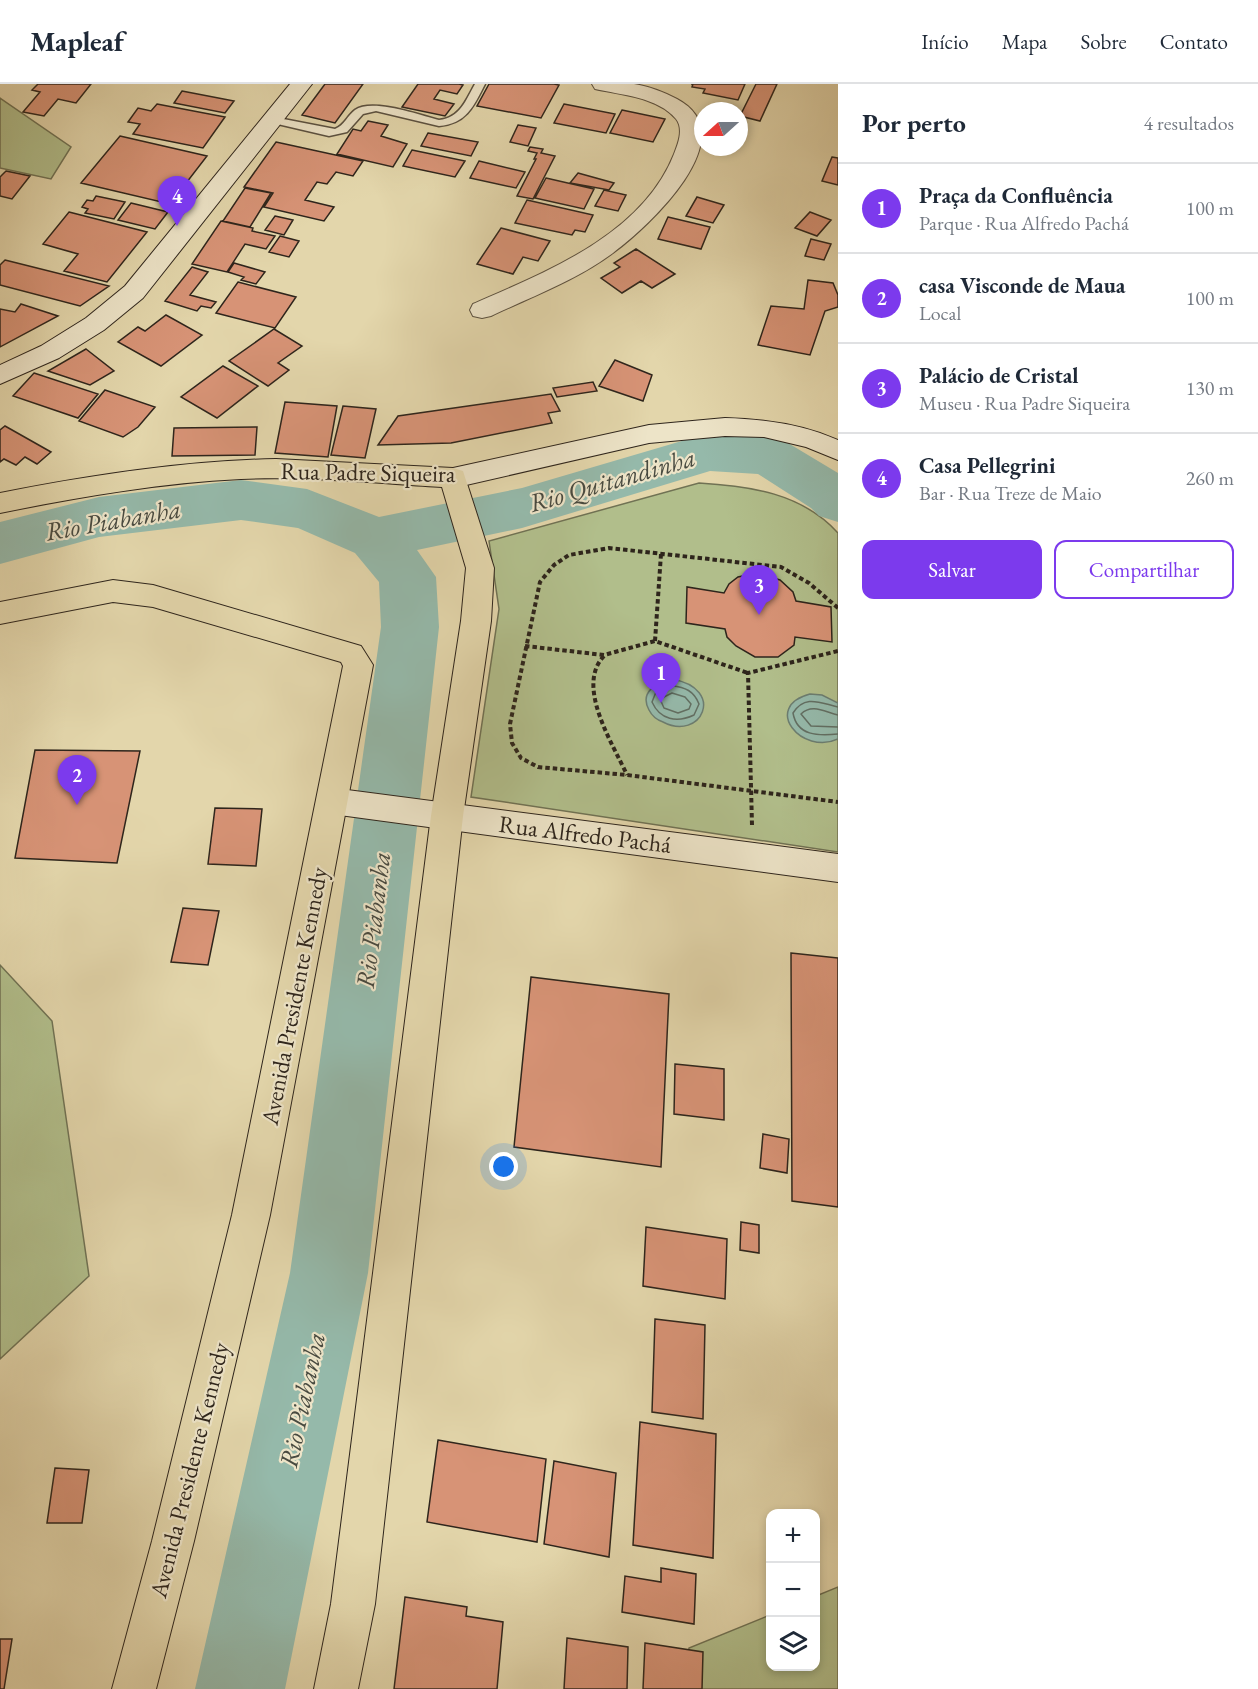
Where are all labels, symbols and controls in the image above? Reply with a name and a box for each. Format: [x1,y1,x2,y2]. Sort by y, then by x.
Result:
text: Mapleaf [30,23,124,59]
text: Início [921,28,969,55]
text: Mapa [1002,28,1047,55]
text: Sobre [1080,28,1127,55]
text: Contato [1160,28,1228,55]
north arrow [694,102,748,156]
text: Por perto [862,106,966,140]
text: 4 resultados [1143,110,1234,136]
pin: 4 [158,176,196,226]
text: Praça da Confluência [919,181,1113,210]
text: 1 [876,195,887,221]
text: 100 m [1186,195,1234,221]
text: Parque · Rua Alfredo Pachá [919,210,1129,236]
text: casa Visconde de Maua [919,271,1125,300]
text: 2 [876,285,887,311]
text: 100 m [1186,285,1234,311]
text: Local [919,300,961,326]
text: Palácio de Cristal [919,361,1079,390]
text: 3 [876,375,887,401]
text: 130 m [1186,375,1234,401]
text: Museu · Rua Padre Siqueira [919,390,1130,416]
water label: Rio Quitandinha [525,440,699,520]
text: Casa Pellegrini [919,451,1056,480]
street label: Rua Padre Siqueira [280,455,456,489]
text: 4 [876,465,887,491]
text: 260 m [1186,465,1234,491]
text: Bar · Rua Treze de Maio [919,480,1102,506]
water label: Rio Piabanha [42,491,184,549]
button: Salvar [862,540,1042,599]
button: Compartilhar [1054,540,1234,599]
pin: 3 [740,566,778,615]
pin: 1 [642,654,680,703]
pin: 2 [58,756,97,805]
street label: Rua Alfredo Pachá [497,808,673,860]
water label: Rio Piabanha [348,850,398,990]
street label: Avenida Presidente Kennedy [254,864,334,1129]
your location [489,1152,518,1181]
water label: Rio Piabanha [271,1329,333,1471]
street label: Avenida Presidente Kennedy [142,1339,236,1602]
map controls [766,1509,820,1671]
button: + [766,1509,820,1563]
button: − [766,1563,820,1617]
button: layers [766,1617,820,1671]

